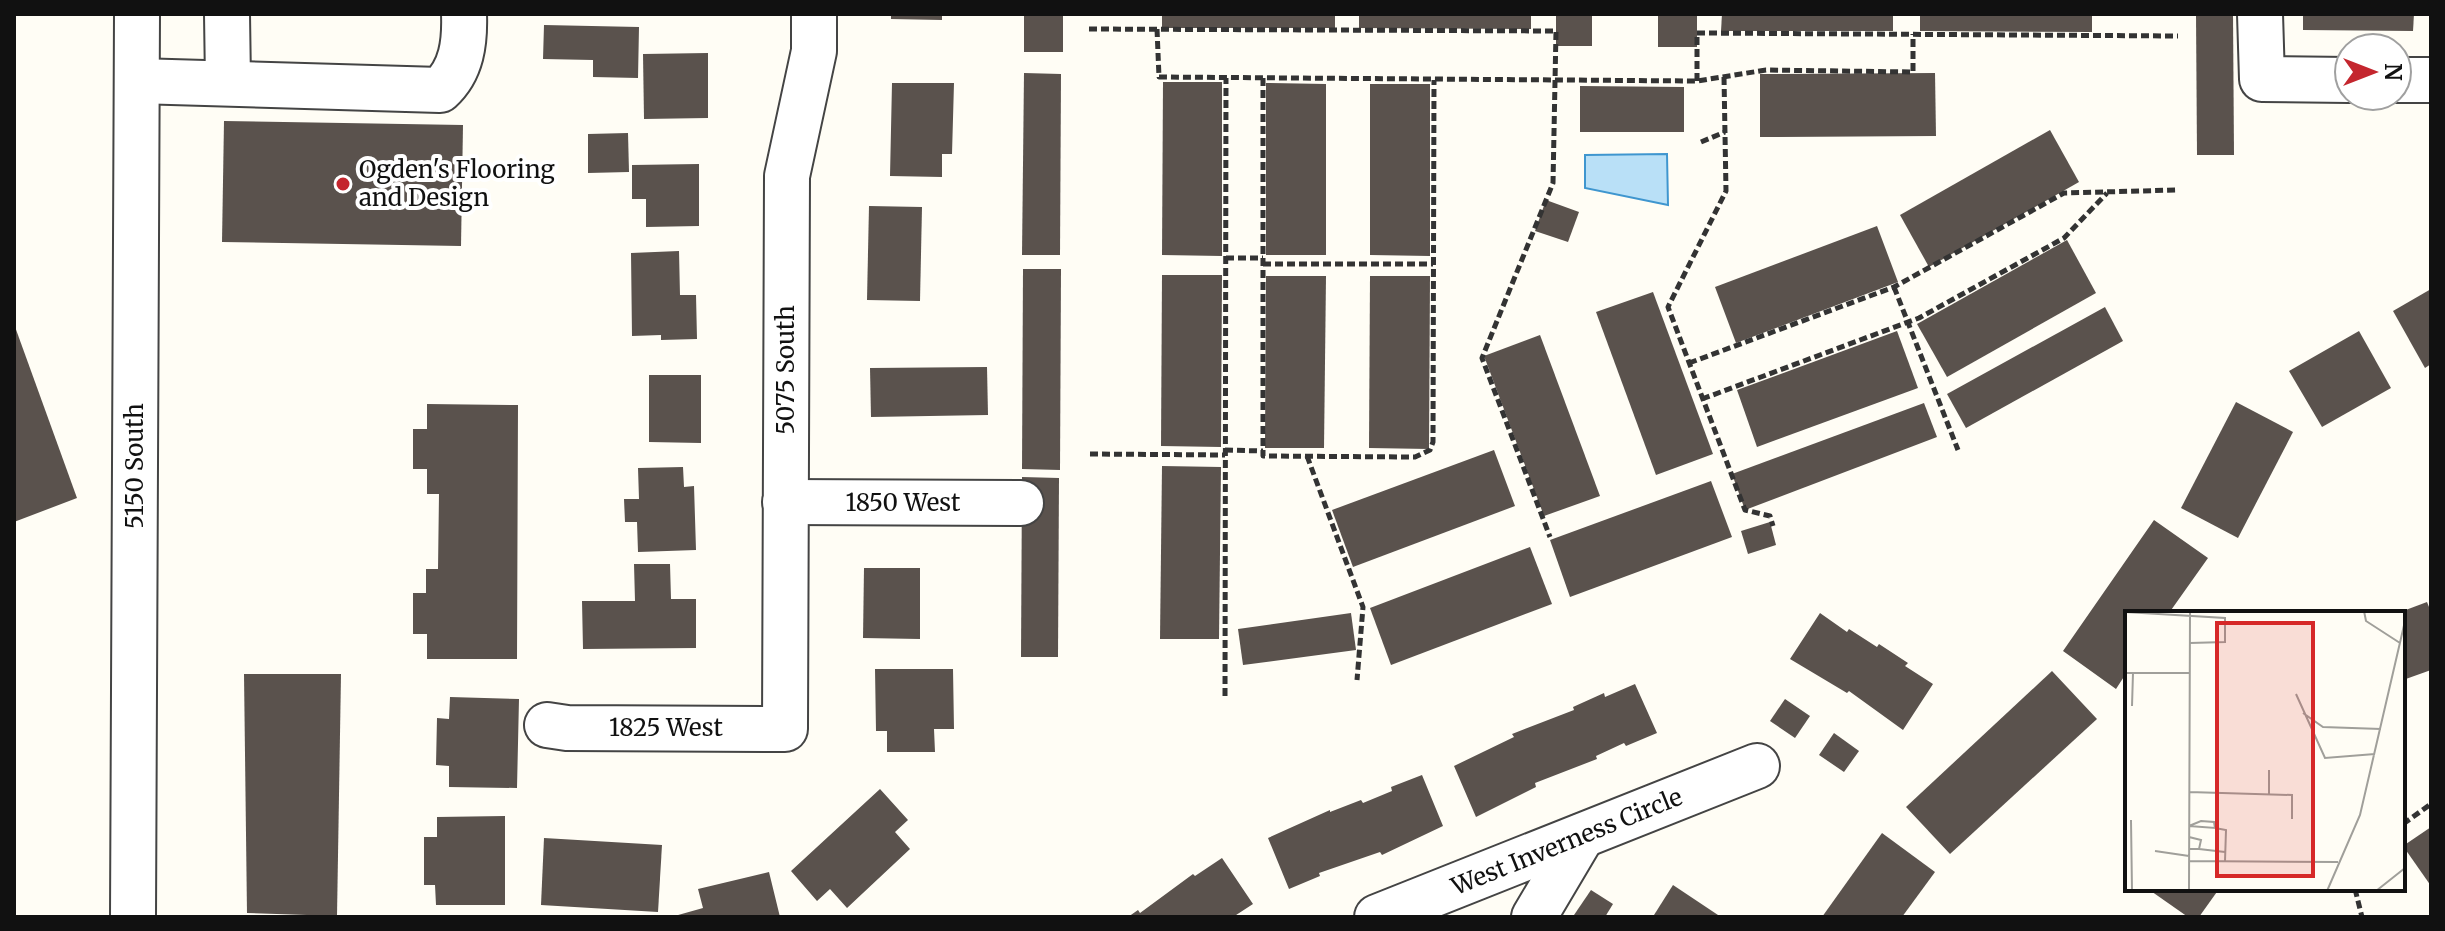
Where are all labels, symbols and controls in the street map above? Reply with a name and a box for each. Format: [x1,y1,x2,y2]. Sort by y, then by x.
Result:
north arrow [2333,32,2413,112]
text: N [2379,63,2407,81]
place label: Ogden's Flooring and Design [359,154,555,213]
marker: Ogden's Flooring and Design [334,175,352,193]
street label: 5075 South [770,305,801,435]
street label: 5150 South [119,403,150,529]
street label: 1850 West [846,487,961,518]
inset map [2125,611,2405,891]
street label: 1825 West [609,712,724,743]
street label: West Inverness Circle [1446,781,1687,902]

